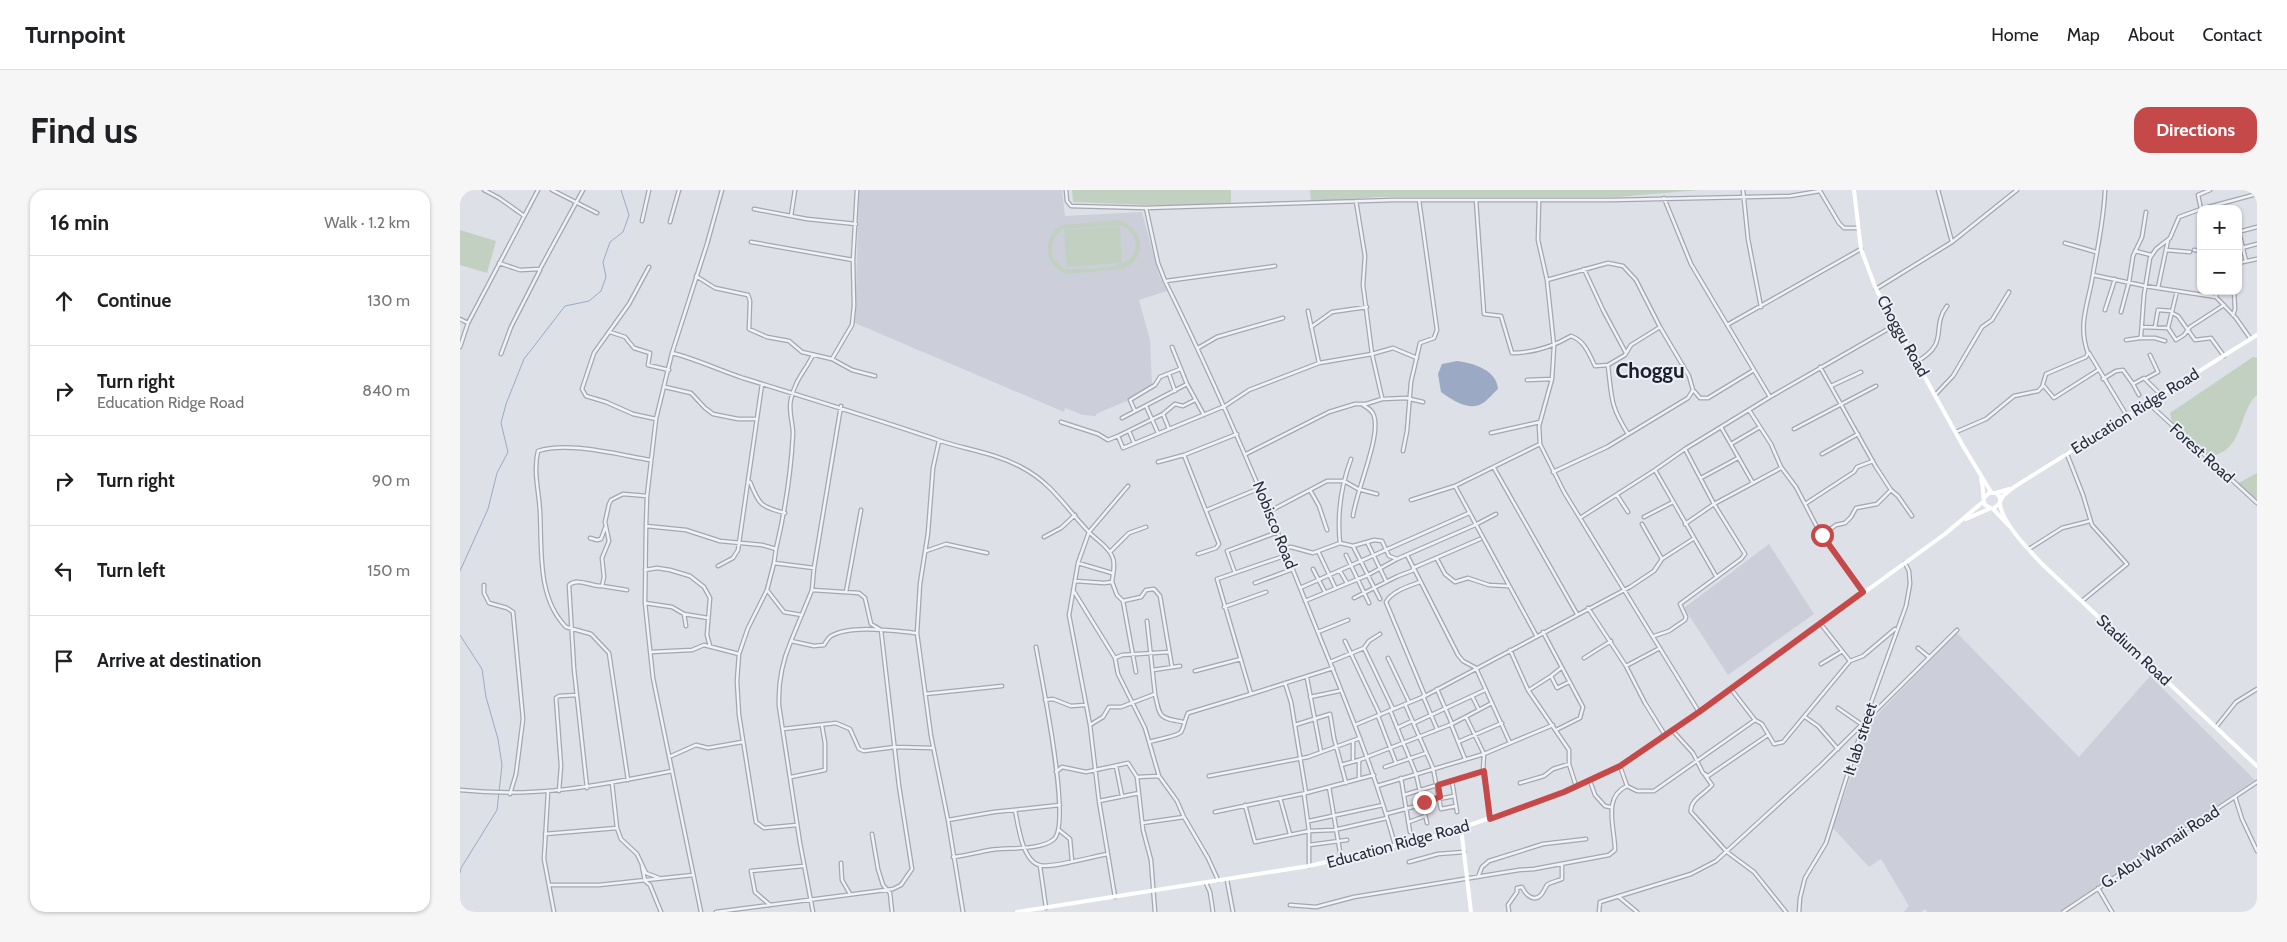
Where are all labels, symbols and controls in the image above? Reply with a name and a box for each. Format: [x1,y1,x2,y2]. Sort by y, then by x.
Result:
text: Turnpoint [25,20,125,49]
text: Home [1991,24,2039,46]
text: Map [2067,24,2100,46]
text: About [2128,24,2174,46]
text: Contact [2202,24,2262,46]
button: Directions [2134,107,2257,153]
text: Find us [30,109,138,152]
map controls [2197,205,2242,295]
button: + [2197,205,2242,250]
text: 16 min [50,210,109,235]
text: Walk · 1.2 km [324,213,410,232]
button: − [2197,250,2242,295]
icon: ahead [50,287,78,315]
text: Continue [97,289,171,312]
text: 130 m [367,291,410,310]
street label: Choggu Road [1873,292,1933,380]
district label: Choggu [1616,358,1684,383]
street label: Education Ridge Road [2068,364,2202,458]
text: Turn right [97,370,175,393]
icon: right [50,377,78,405]
text: 840 m [362,381,410,400]
text: Education Ridge Road [97,393,244,412]
street label: Forest Road [2166,419,2238,487]
icon: right [50,467,78,495]
text: Turn right [97,469,175,492]
text: 90 m [372,471,410,490]
street label: Nobisco Road [1249,478,1301,572]
route start [1811,524,1834,547]
icon: left [50,557,78,585]
text: Turn left [97,559,165,582]
text: 150 m [367,561,410,580]
street label: Stadium Road [2093,611,2175,689]
icon: arrive [50,647,78,675]
text: Arrive at destination [97,649,261,672]
street label: It lab street [1839,700,1881,778]
route end [1413,791,1436,814]
street label: G. Abu Wamaii Road [2097,802,2223,892]
street label: Education Ridge Road [1325,816,1471,872]

